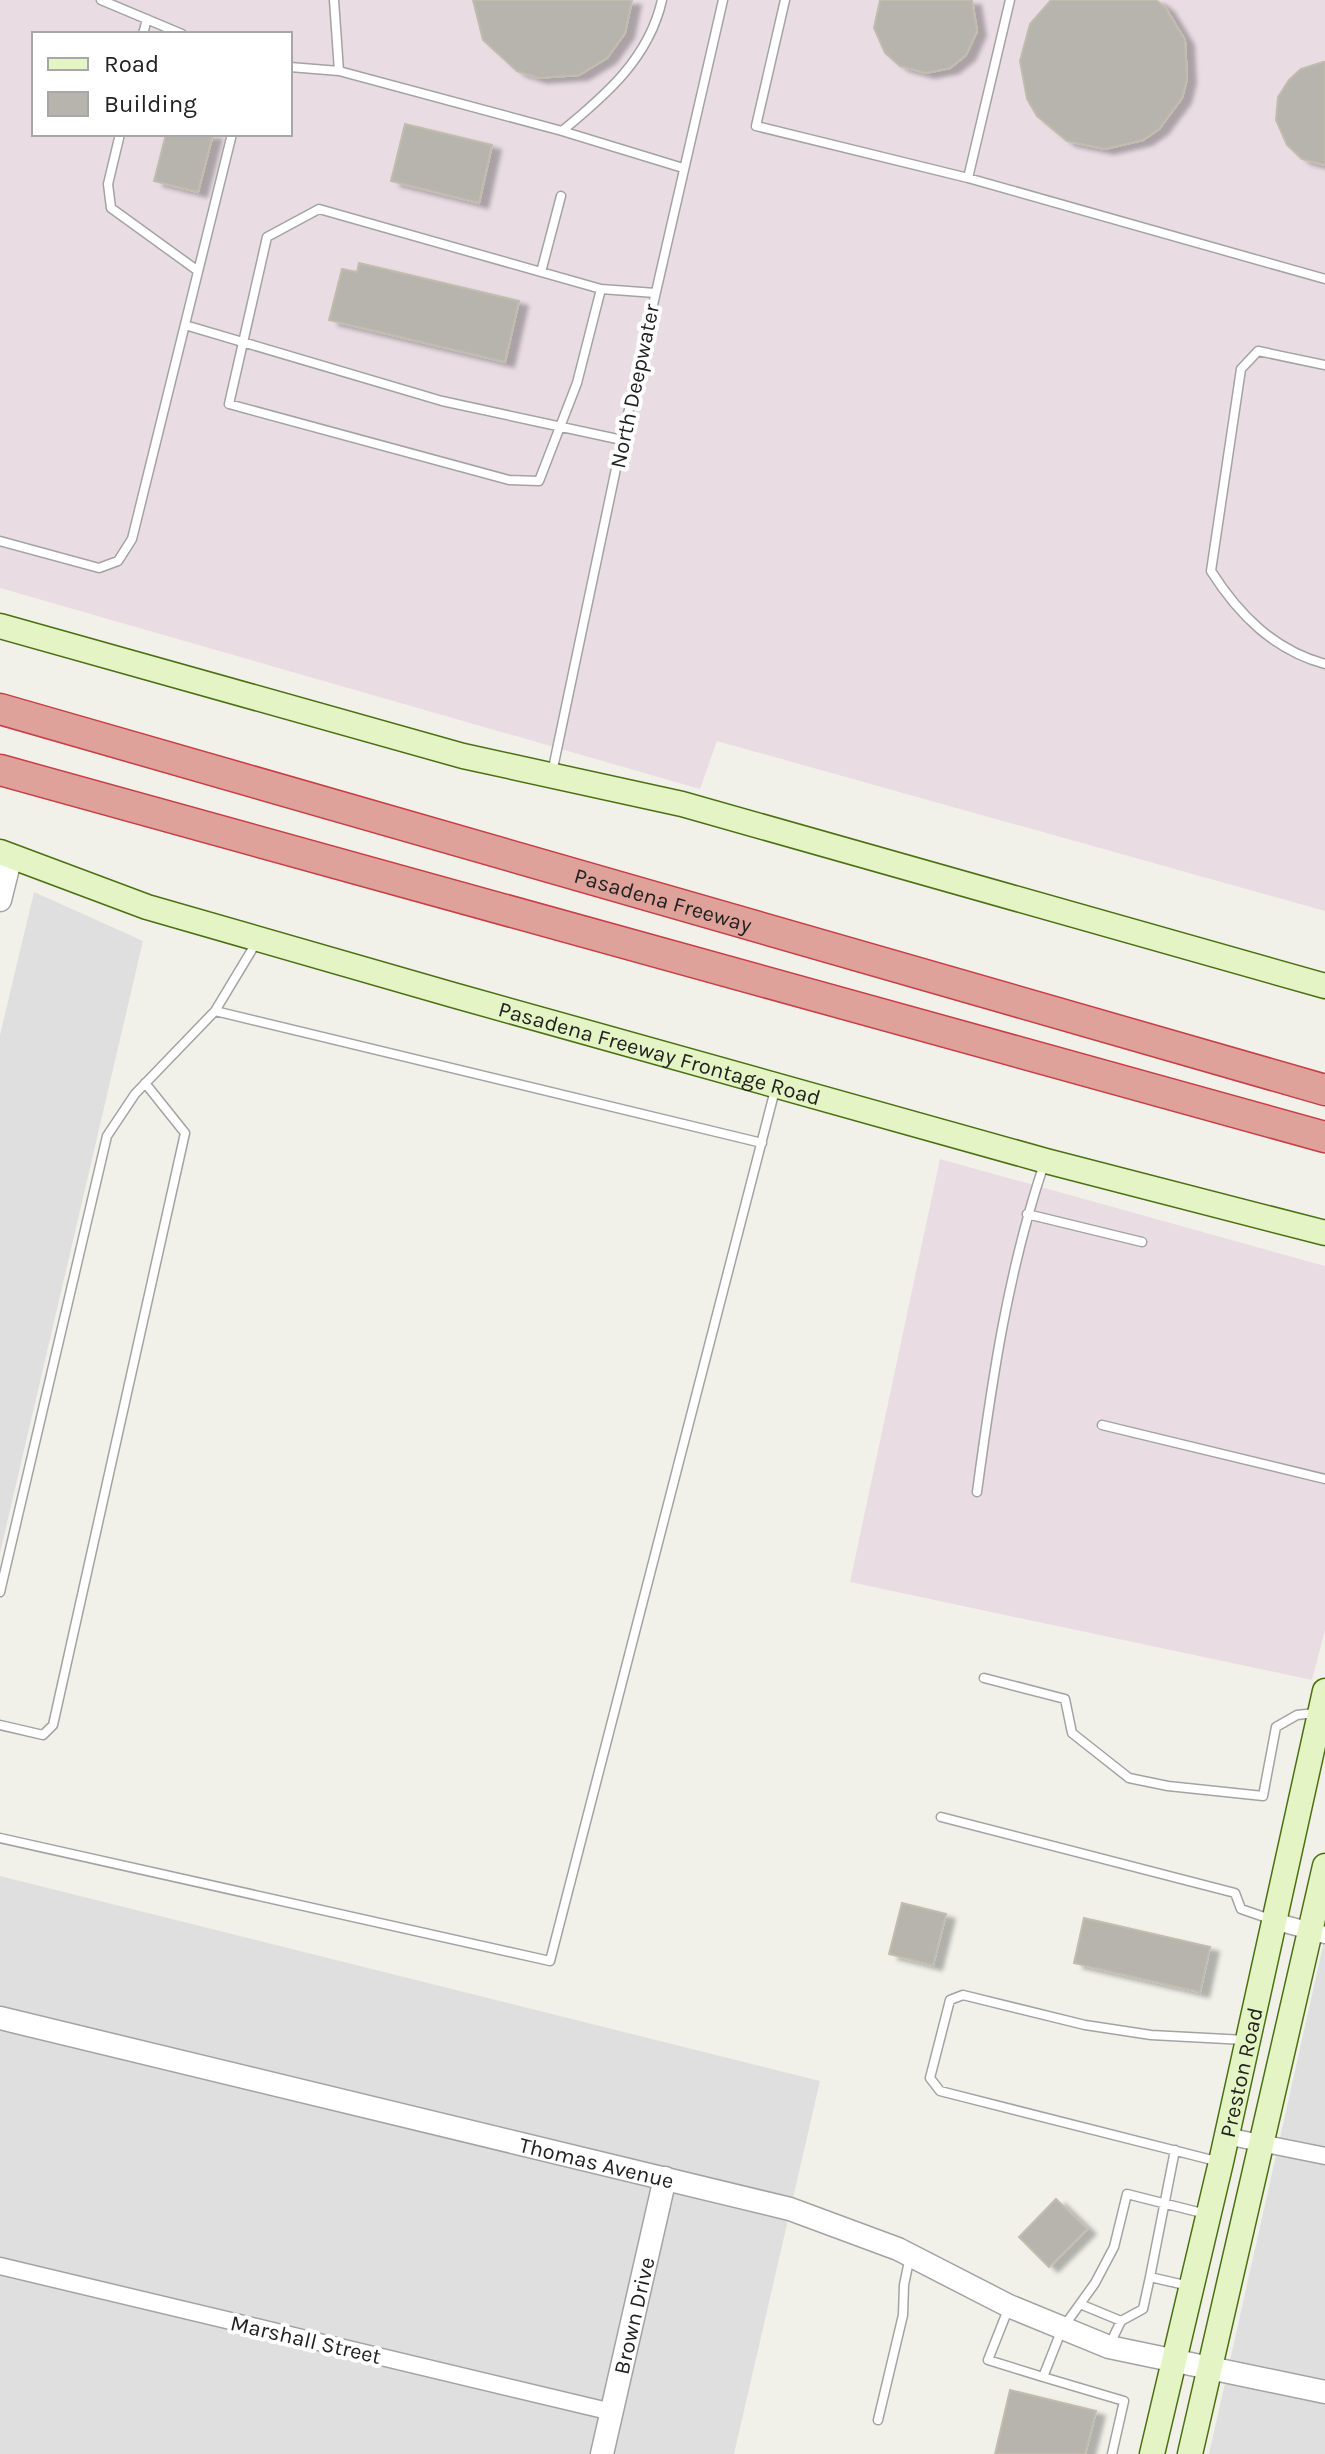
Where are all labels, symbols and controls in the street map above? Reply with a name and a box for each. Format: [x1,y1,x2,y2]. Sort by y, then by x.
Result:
legend [32,32,292,136]
text: Road [104,50,159,78]
text: Building [104,90,197,118]
street label: North Deepwater [605,302,665,471]
street label: Pasadena Freeway [571,863,755,938]
street label: Pasadena Freeway Frontage Road [495,996,824,1111]
street label: Preston Road [1215,2005,1269,2140]
street label: Thomas Avenue [517,2132,677,2194]
street label: Brown Drive [609,2255,661,2377]
street label: Marshall Street [228,2310,384,2370]

